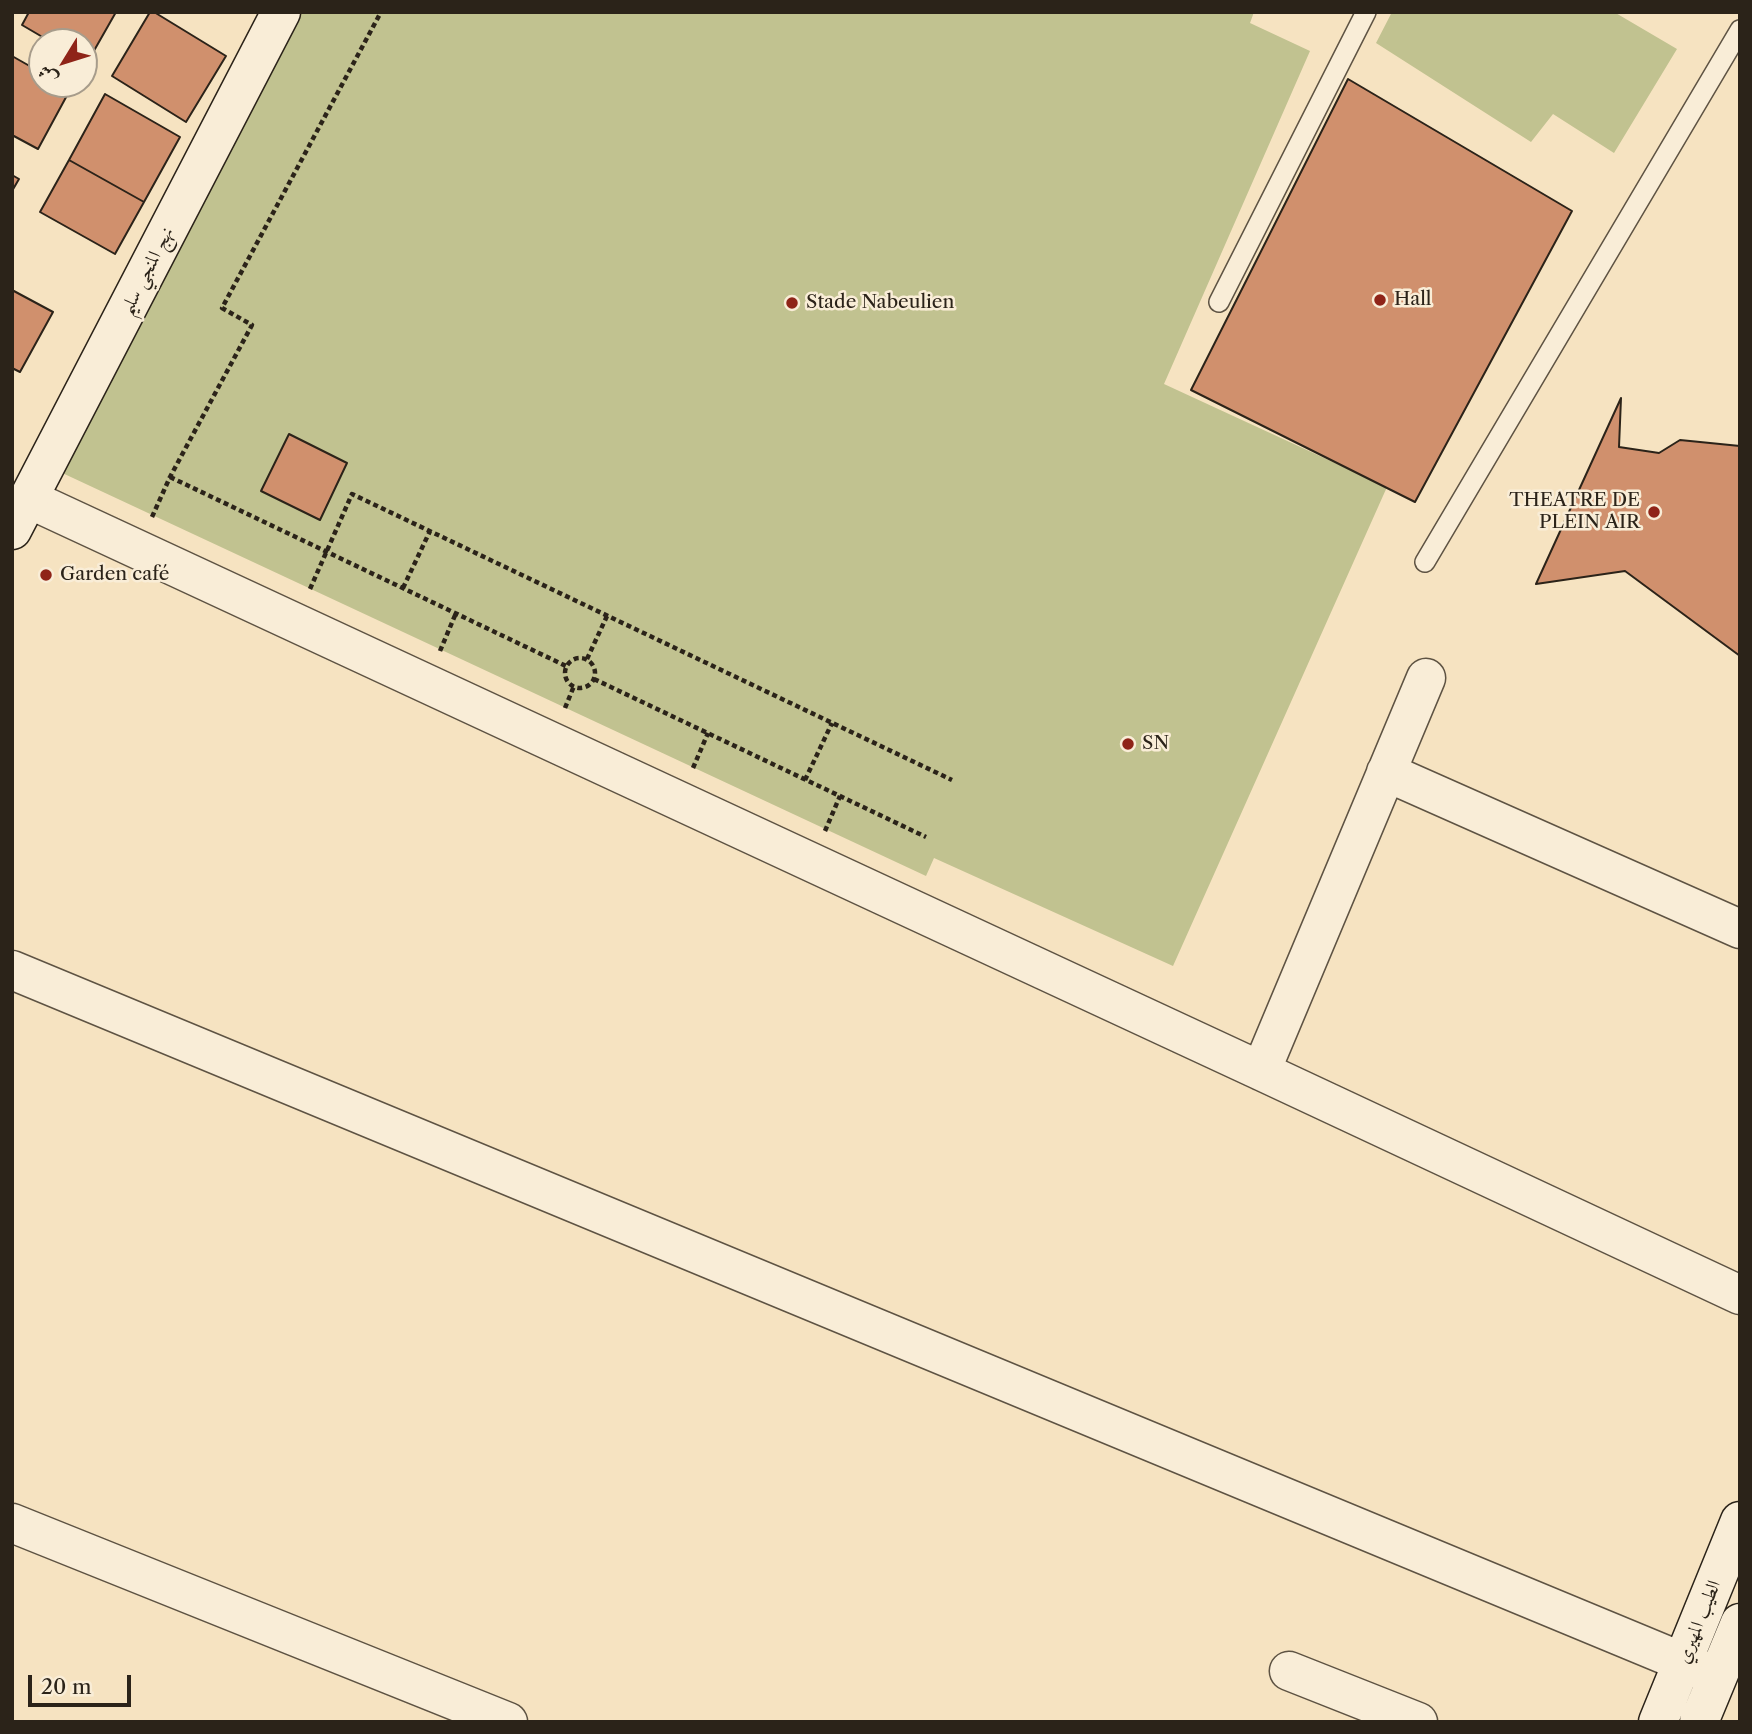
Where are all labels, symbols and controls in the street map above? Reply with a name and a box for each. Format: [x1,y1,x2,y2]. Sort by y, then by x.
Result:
north arrow [28,28,98,98]
text: ش [33,61,63,90]
street label: نهج المنجي سليم [115,223,179,319]
place label: Hall [1394,289,1431,311]
place label: Stade Nabeulien [806,292,954,314]
marker: Hall [1372,292,1388,308]
marker: Stade Nabeulien [784,295,800,311]
place label: THEATRE DE PLEIN AIR [1509,490,1640,534]
marker: THEATRE DE PLEIN AIR [1646,504,1662,520]
place label: Garden café [60,564,169,586]
marker: Garden café [38,567,54,583]
place label: SN [1142,733,1169,755]
marker: SN [1120,736,1136,752]
street label: الطيب المهيري [1672,1577,1726,1667]
scale bar [32,1660,135,1704]
text: 20 m [41,1674,92,1699]

